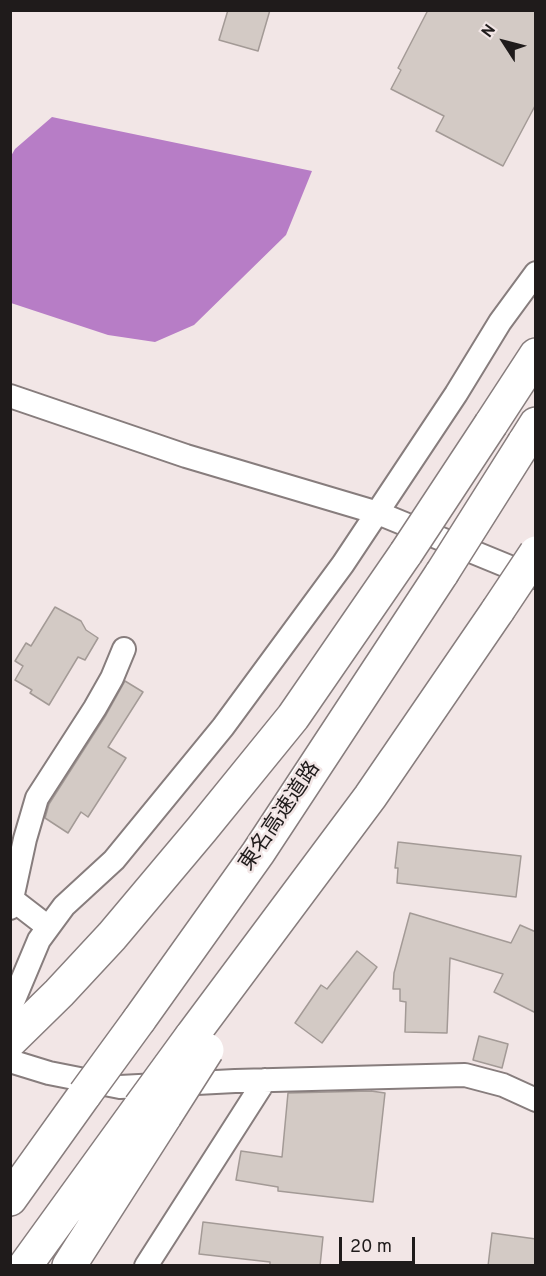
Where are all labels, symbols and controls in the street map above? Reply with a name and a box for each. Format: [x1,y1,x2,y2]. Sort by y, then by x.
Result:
north arrow [474,12,534,72]
text: N [478,21,501,42]
street label: 東名高速道路 [235,758,327,876]
scale bar [342,1225,418,1263]
text: 20 m [350,1236,392,1259]

